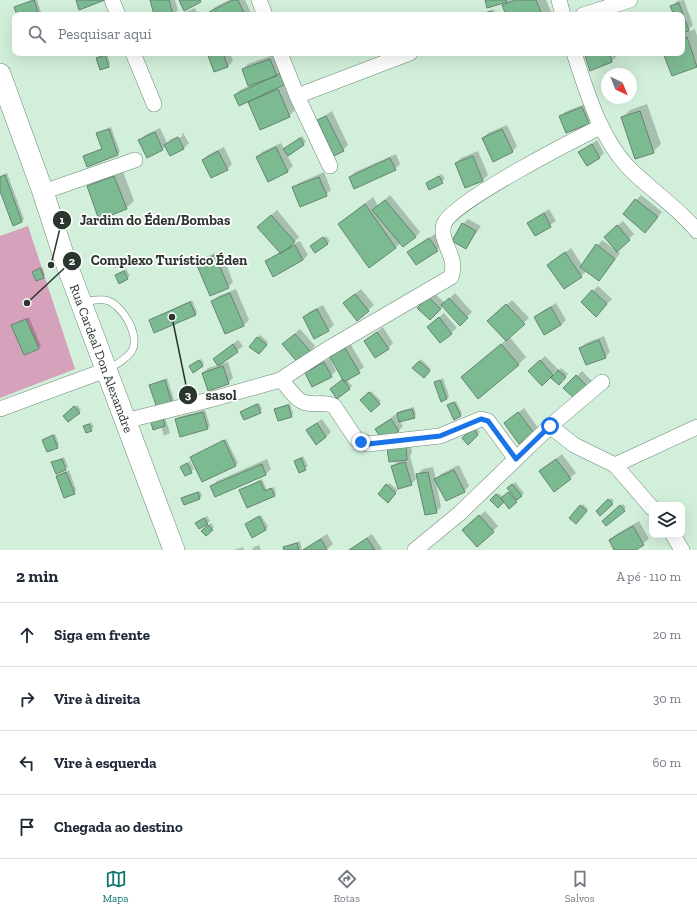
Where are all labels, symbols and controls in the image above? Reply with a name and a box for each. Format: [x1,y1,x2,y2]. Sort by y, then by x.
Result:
search box [12,12,685,56]
icon: search [26,23,48,45]
text: Pesquisar aqui [58,25,152,43]
north arrow [601,68,637,104]
callout: Jardim do Éden/Bombas [52,207,239,233]
text: Jardim do Éden/Bombas [80,212,231,229]
text: 1 [60,213,65,227]
callout: Complexo Turístico Éden [62,248,255,274]
text: Complexo Turístico Éden [91,252,248,269]
text: 2 [69,254,76,268]
street label: Rua Cardeal Don Alexamdre [67,282,137,435]
callout: sasol [178,382,245,408]
text: sasol [205,387,237,404]
text: 3 [185,388,192,402]
route start [541,417,559,435]
route end [352,433,370,451]
map controls [649,502,685,538]
button: layers [649,502,685,538]
text: 2 min [16,566,58,586]
text: A pé · 110 m [616,569,681,584]
icon: ahead [16,624,38,646]
text: Siga em frente [54,626,150,644]
text: 20 m [653,627,681,642]
icon: right [16,688,38,710]
text: Vire à direita [54,690,140,708]
text: 30 m [653,691,681,706]
icon: left [16,752,38,774]
text: Vire à esquerda [54,754,157,772]
text: 60 m [652,755,681,770]
icon: arrive [16,816,38,838]
text: Chegada ao destino [54,818,183,836]
tab: Mapa [102,868,129,905]
tab: Rotas [333,868,360,905]
tab: Salvos [565,868,595,905]

